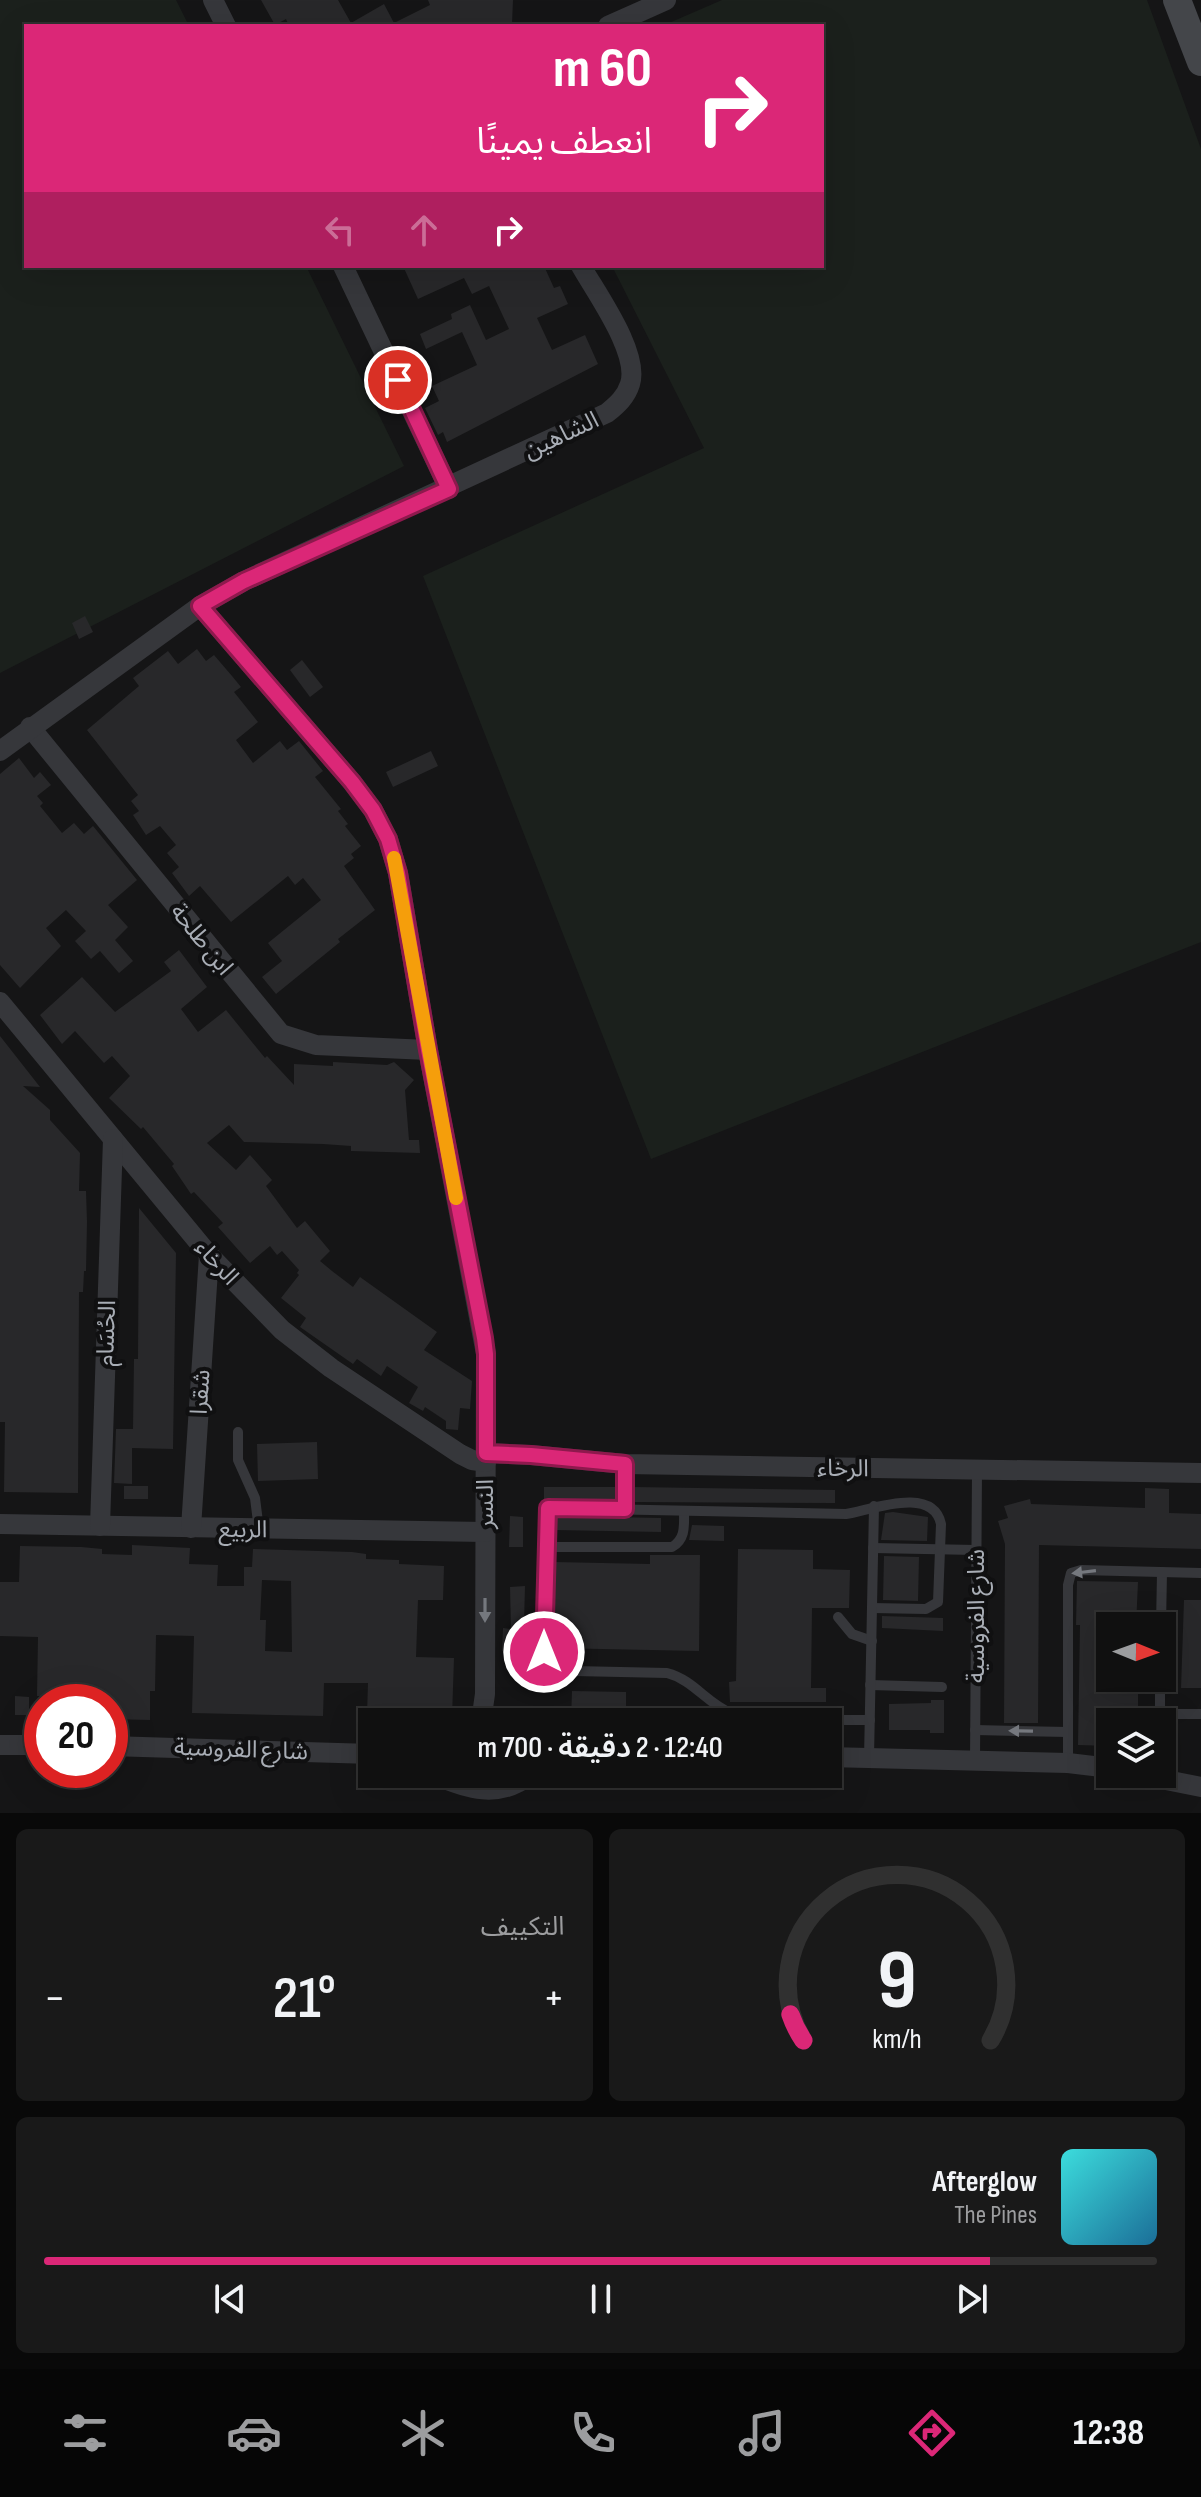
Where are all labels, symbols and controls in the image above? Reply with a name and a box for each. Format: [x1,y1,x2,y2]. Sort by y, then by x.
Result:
text: 60 m [553,36,652,103]
icon: right [680,56,784,160]
text: انعطف يمينًا [476,121,652,164]
icon: left [318,208,362,252]
icon: ahead [402,208,446,252]
icon: right [486,208,530,252]
pin [364,346,432,414]
icon: arrive [376,358,420,402]
street label: الشاهين [519,405,603,465]
street label: ابن طلحة [164,898,239,981]
street label: الرخاء [189,1234,245,1291]
street label: الحُسَام [91,1299,125,1367]
street label: شقرا [184,1368,217,1416]
street label: الرخاء [817,1454,869,1483]
street label: النسر [471,1479,500,1530]
street label: الربيع [218,1515,268,1546]
street label: شارع الفروسية [962,1549,993,1683]
one-way arrow [1072,1566,1097,1579]
one-way arrow [479,1598,491,1623]
position arrow [502,1610,586,1694]
north arrow [1096,1612,1176,1692]
map controls [1096,1612,1176,1788]
speed limit sign: 20 [24,1684,128,1788]
button: layers [1096,1708,1176,1788]
one-way arrow [1008,1725,1033,1738]
text: 12:40 · 2 دقيقة · 700 m [477,1730,723,1766]
street label: شارع الفروسية [173,1733,308,1768]
text: التكييف [481,1912,565,1943]
text: 9 [877,1932,916,2032]
text: 21° [273,1963,336,2035]
text: − [44,1972,66,2025]
text: + [543,1972,565,2025]
text: km/h [872,2022,921,2057]
text: Afterglow [932,2164,1037,2200]
text: The Pines [954,2200,1037,2231]
icon: previous [208,2277,252,2321]
icon: pause [579,2277,623,2321]
icon: next [950,2277,994,2321]
icon: filters [57,2405,113,2461]
icon: car [226,2405,282,2461]
icon: climate [395,2405,451,2461]
icon: phone [565,2405,621,2461]
icon: music [734,2405,790,2461]
icon: directions [904,2405,960,2461]
text: 12:38 [1073,2412,1144,2455]

